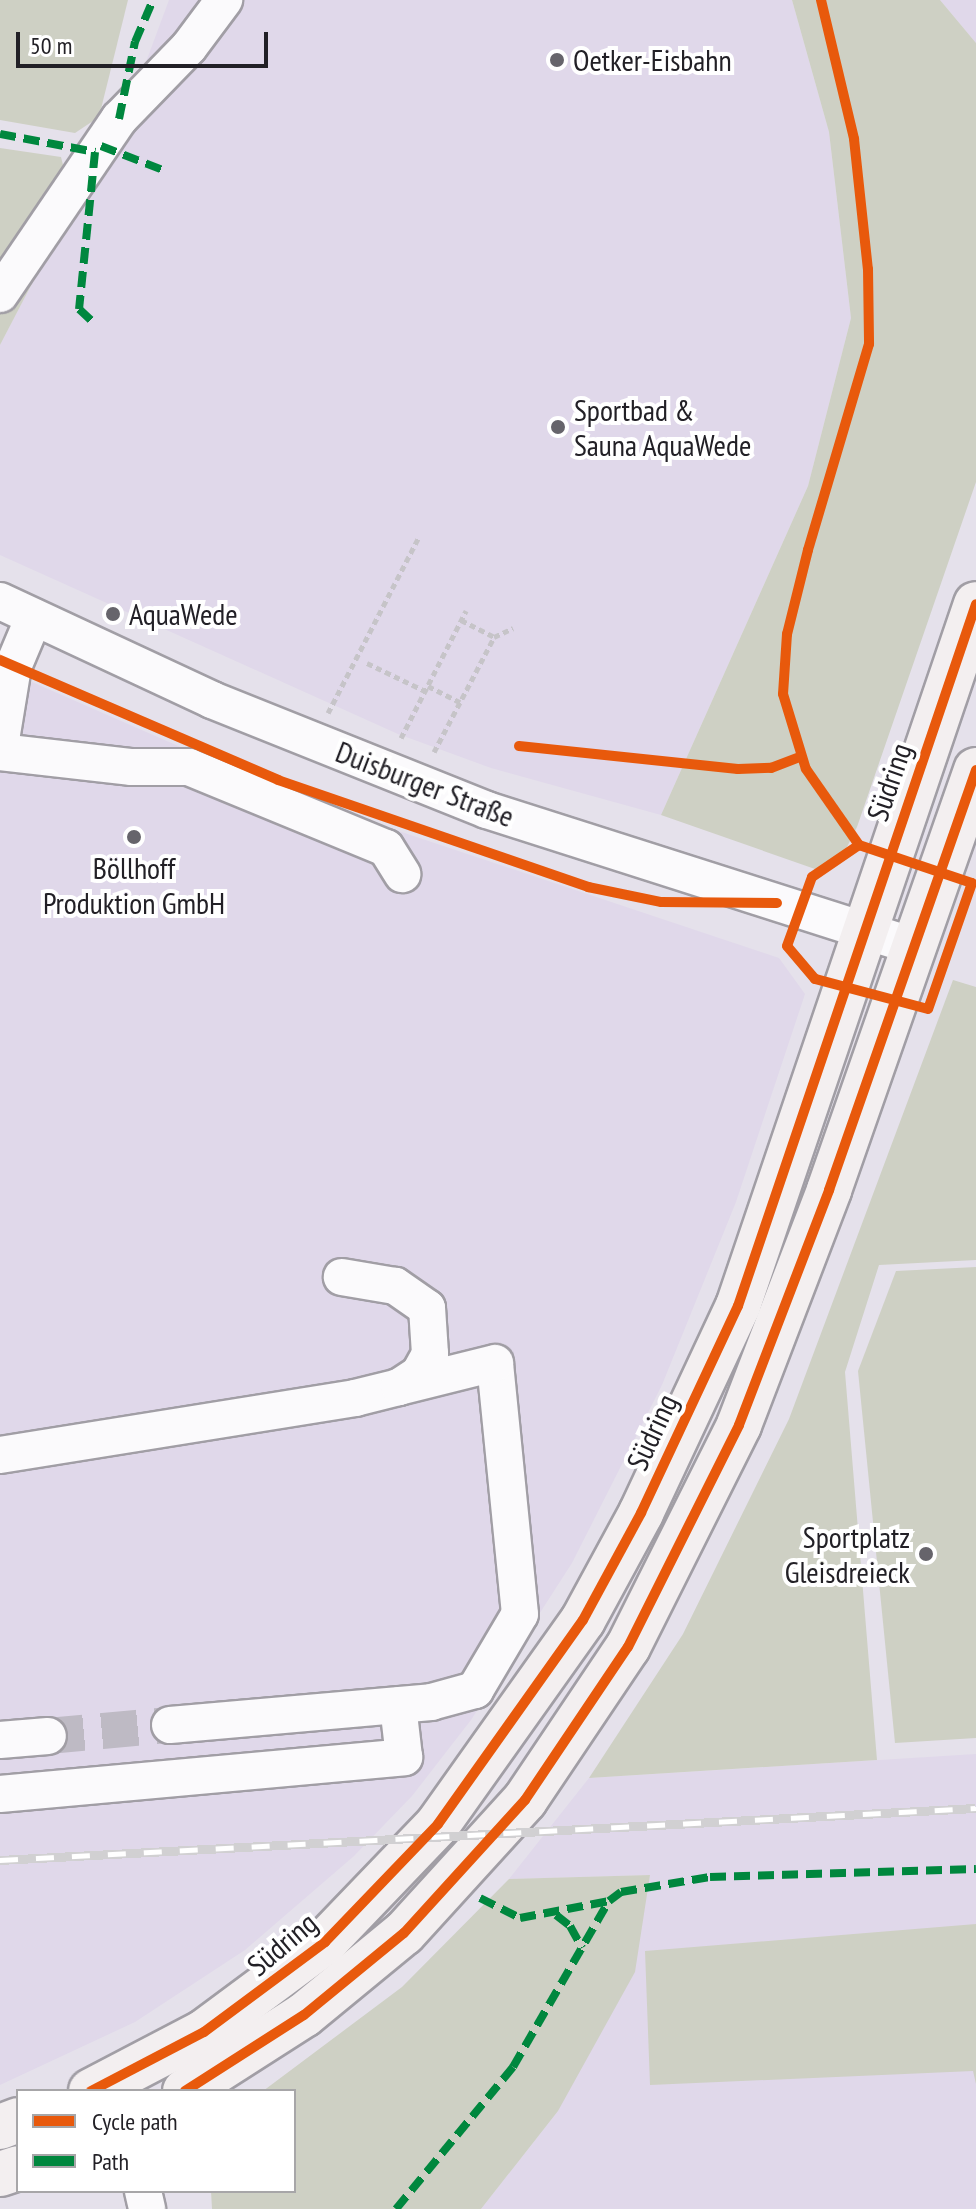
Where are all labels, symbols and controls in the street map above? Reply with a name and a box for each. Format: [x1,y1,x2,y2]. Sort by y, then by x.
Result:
scale bar [20,16,272,66]
text: 50 m [30,30,72,61]
place label: Oetker-Eisbahn [573,42,732,78]
marker: Oetker-Eisbahn [548,51,566,69]
place label: Sportbad & Sauna AquaWede [574,392,752,462]
marker: Sportbad & Sauna AquaWede [549,418,567,436]
place label: AquaWede [129,596,238,632]
marker: AquaWede [104,605,122,623]
street label: Duisburger Straße [331,734,519,834]
street label: Südring [859,738,919,826]
marker: Böllhoff Produktion GmbH [125,828,143,846]
place label: Böllhoff Produktion GmbH [43,850,225,920]
street label: Südring [619,1388,685,1476]
place label: Sportplatz Gleisdreieck [785,1519,910,1590]
marker: Sportplatz Gleisdreieck [917,1545,935,1563]
street label: Südring [240,1905,324,1983]
legend [16,2089,296,2193]
text: Cycle path [92,2106,178,2137]
text: Path [92,2146,129,2177]

